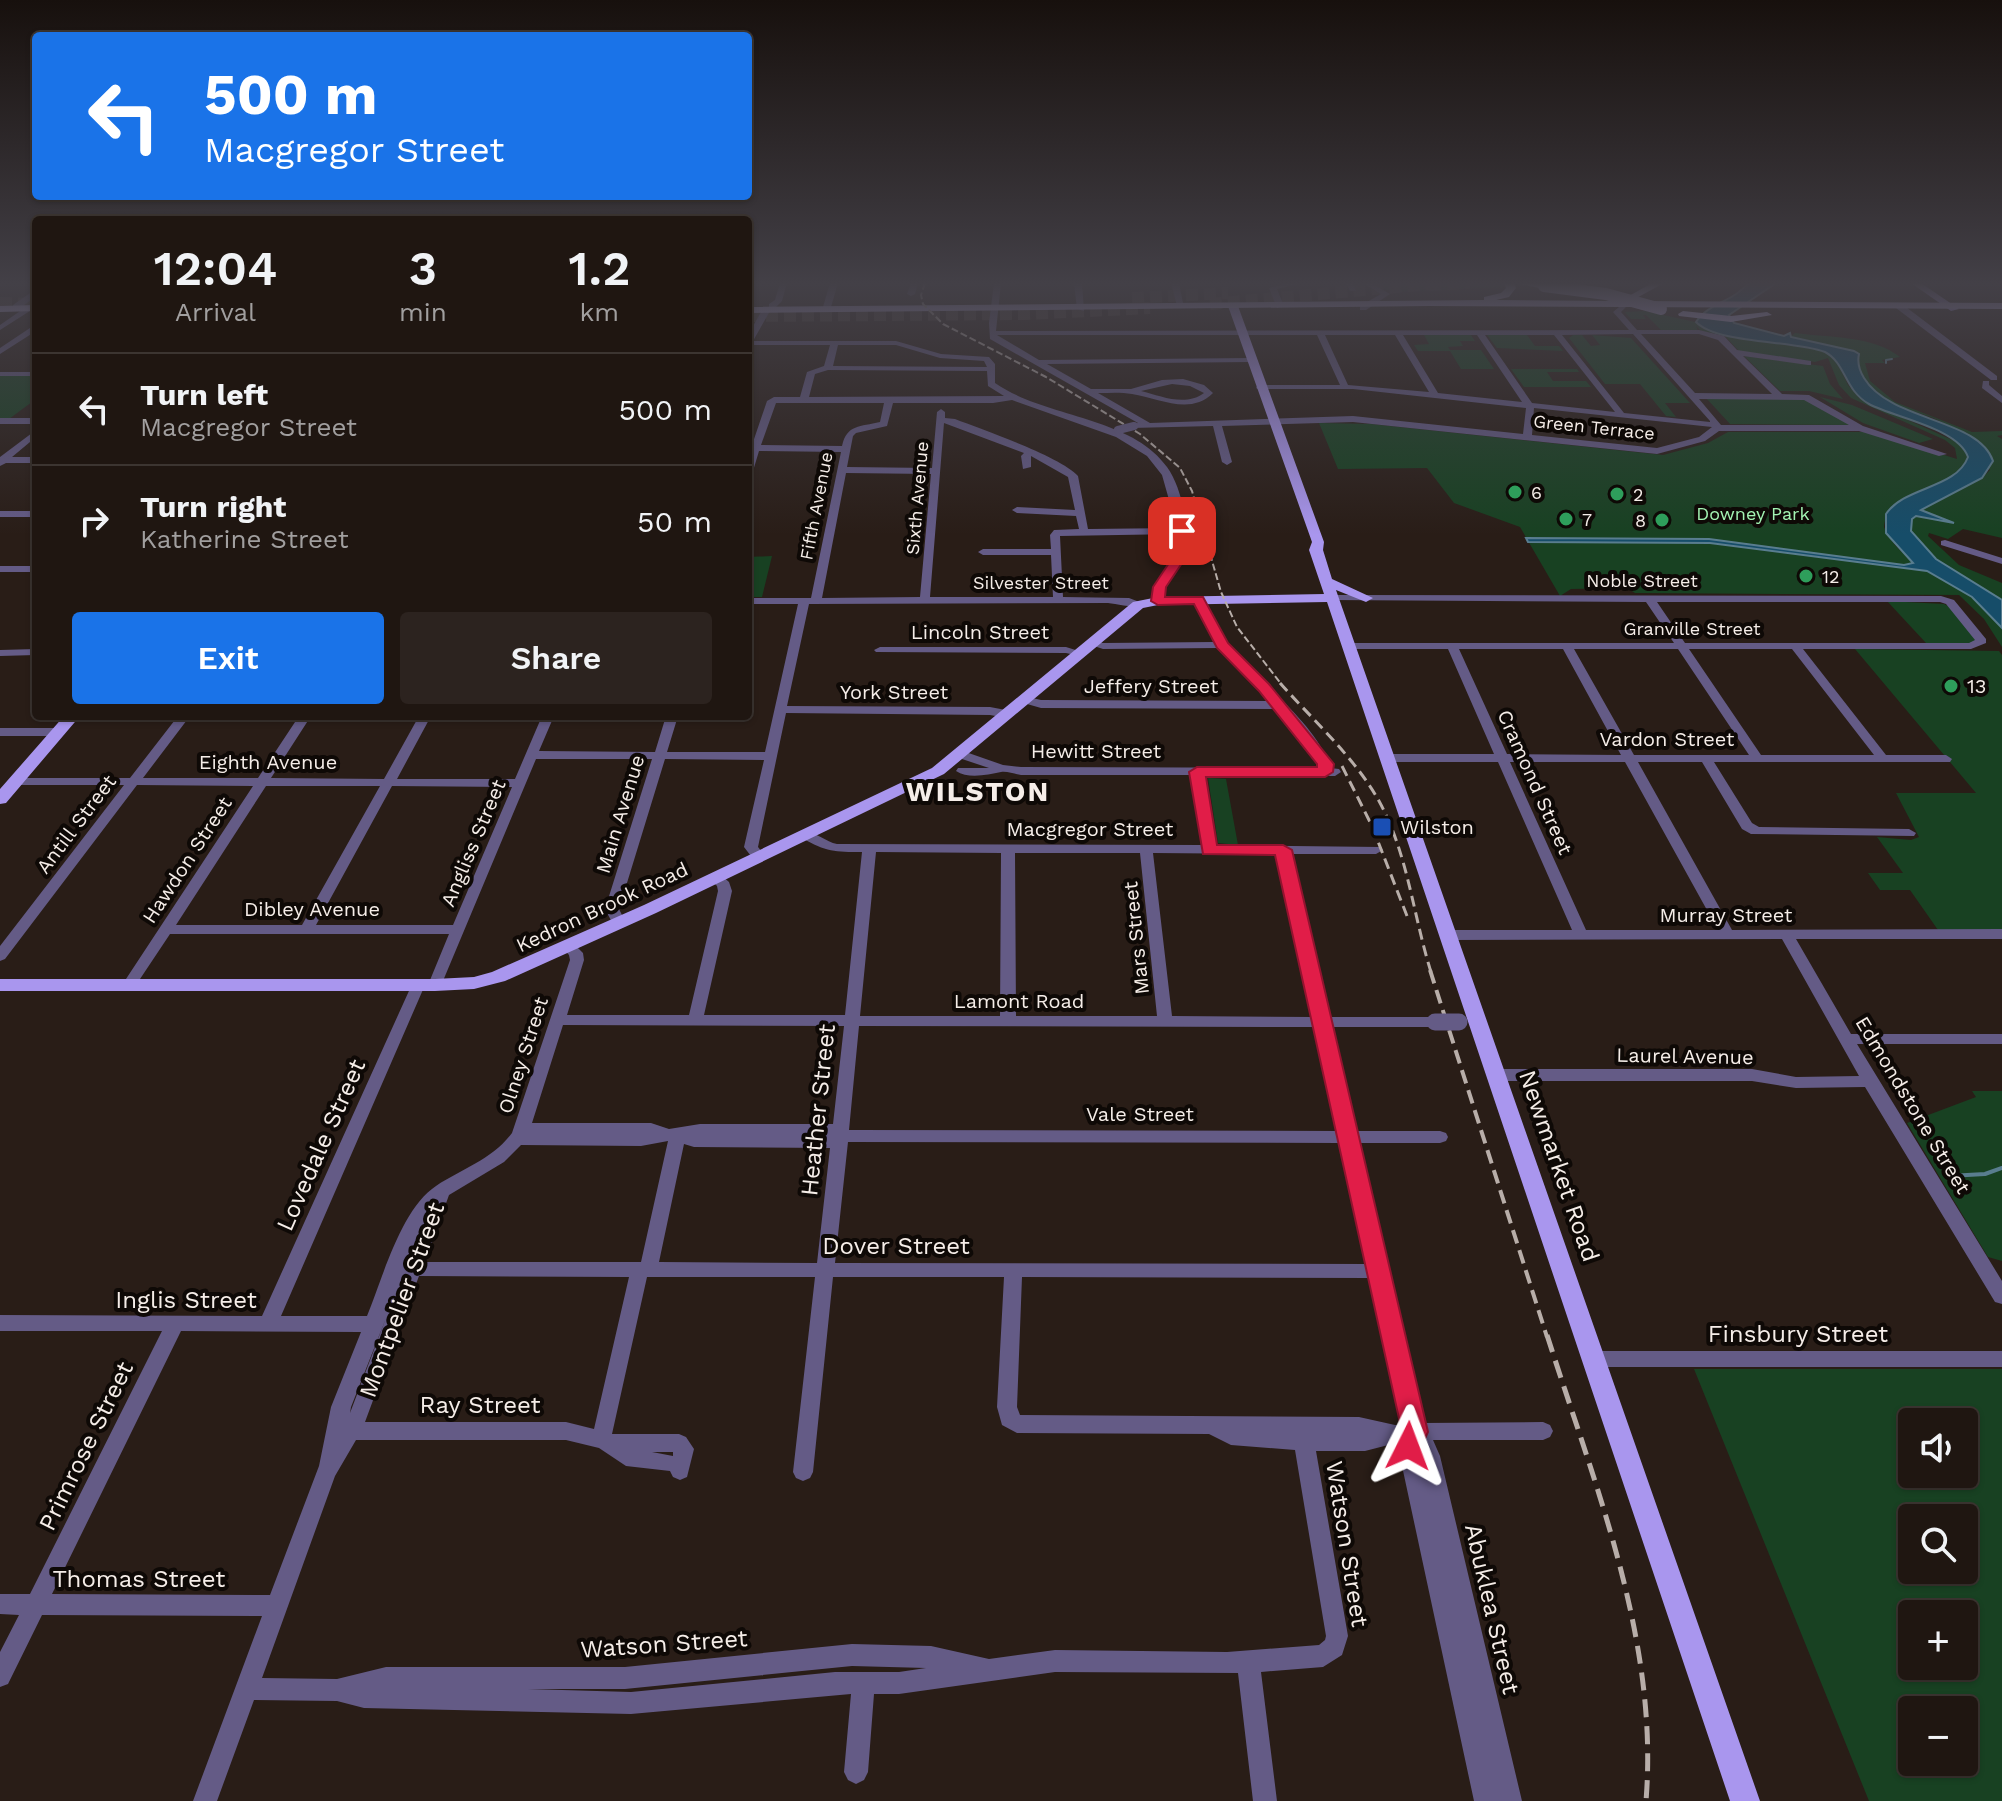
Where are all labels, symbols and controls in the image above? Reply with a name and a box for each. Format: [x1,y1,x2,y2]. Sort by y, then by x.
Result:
text: 500 m [204,62,378,128]
icon: left [72,64,176,168]
text: Macgregor Street [204,129,504,171]
text: 12:04 [154,240,277,297]
text: 3 [409,240,437,297]
text: 1.2 [568,240,630,297]
text: Arrival [175,297,256,327]
text: min [399,297,447,327]
text: km [580,297,619,327]
text: Turn left [140,377,268,412]
icon: left [72,387,116,431]
text: 500 m [618,392,712,427]
street label: Green Terrace [1532,410,1656,444]
text: Macgregor Street [140,412,357,442]
street label: Sixth Avenue [902,440,932,556]
street label: Fifth Avenue [795,450,837,562]
place label: 6 [1531,482,1542,503]
marker: 6 [1506,483,1524,501]
place label: 2 [1633,484,1644,505]
marker: 2 [1608,485,1626,503]
text: Turn right [140,489,286,524]
pin [1148,497,1216,565]
icon: right [72,499,116,543]
park label: Downey Park [1696,503,1810,524]
text: 50 m [637,504,712,539]
icon: arrive [1160,509,1204,553]
place label: 7 [1582,509,1592,530]
marker: 7 [1557,510,1575,528]
place label: 8 [1635,510,1646,531]
marker: 8 [1653,511,1671,529]
text: Katherine Street [140,524,349,554]
place label: 12 [1822,566,1840,587]
marker: 12 [1797,567,1815,585]
street label: Noble Street [1586,570,1698,591]
street label: Silvester Street [973,572,1109,593]
button: Exit [72,612,384,704]
button: Share [400,612,712,704]
street label: Granville Street [1623,618,1761,639]
street label: Lincoln Street [911,620,1050,644]
street label: Jeffery Street [1084,674,1219,698]
place label: 13 [1967,674,1986,698]
marker: 13 [1942,677,1960,695]
street label: York Street [840,680,949,704]
street label: Cramond Street [1492,706,1578,859]
street label: Vardon Street [1600,727,1735,751]
street label: Hewitt Street [1031,739,1162,763]
street label: Eighth Avenue [199,750,337,774]
street label: Main Avenue [591,752,649,876]
street label: Antill Street [31,769,121,878]
street label: Angliss Street [435,775,511,910]
district label: WILSTON [906,775,1050,808]
street label: Hawdon Street [137,792,237,928]
place label: Wilston [1400,815,1474,839]
marker: Wilston [1371,816,1393,838]
street label: Macgregor Street [1007,817,1174,841]
street label: Kedron Brook Road [512,857,692,957]
street label: Mars Street [1118,880,1154,996]
street label: Dibley Avenue [244,897,380,921]
street label: Murray Street [1660,903,1793,927]
street label: Lamont Road [954,989,1084,1013]
street label: Olney Street [493,993,553,1116]
street label: Edmondstone Street [1850,1012,1976,1199]
street label: Heather Street [795,1023,841,1197]
street label: Laurel Avenue [1616,1043,1754,1069]
street label: Lovedale Street [271,1055,371,1235]
street label: Newmarket Road [1513,1067,1605,1265]
street label: Vale Street [1086,1102,1194,1126]
street label: Montpelier Street [354,1199,450,1401]
street label: Dover Street [822,1232,970,1260]
street label: Inglis Street [115,1286,257,1314]
street label: Finsbury Street [1708,1320,1888,1348]
street label: Primrose Street [33,1357,139,1535]
street label: Ray Street [419,1391,541,1419]
position arrow [1366,1404,1450,1488]
map controls [1898,1408,1978,1776]
button: sound [1898,1408,1978,1488]
street label: Watson Street [1320,1459,1374,1629]
button: search [1898,1504,1978,1584]
street label: Abuklea Street [1459,1521,1525,1697]
street label: Thomas Street [53,1565,225,1593]
button: + [1898,1600,1978,1680]
street label: Watson Street [579,1624,749,1664]
button: − [1898,1696,1978,1776]

